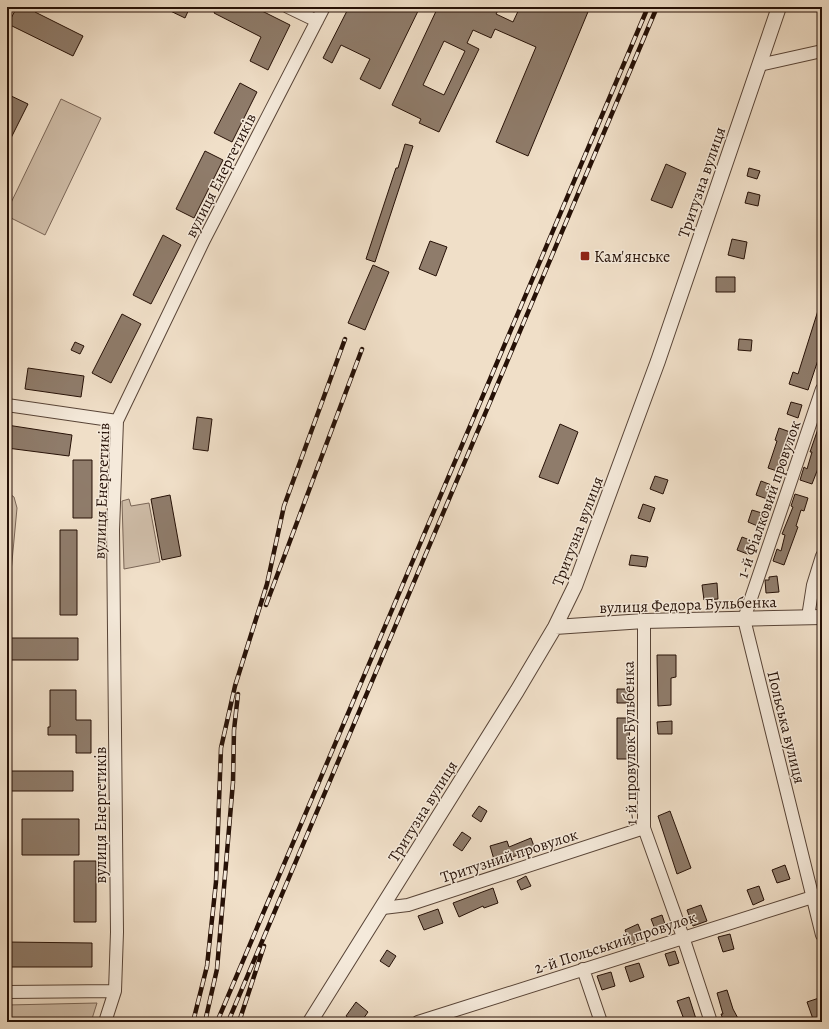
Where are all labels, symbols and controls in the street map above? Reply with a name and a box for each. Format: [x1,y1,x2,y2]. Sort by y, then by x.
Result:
street label: вулиця Енергетиків [180,109,262,241]
street label: Тритузна вулиця [673,124,731,241]
place label: Кам'янське [594,246,670,268]
marker: Кам'янське [579,250,591,262]
street label: 1-й Фіалковий провулок [732,417,806,581]
street label: вулиця Енергетиків [89,422,115,560]
street label: Тритузна вулиця [547,473,609,589]
street label: вулиця Федора Бульбенка [599,591,778,619]
street label: 1-й провулок Бульбенка [618,660,642,825]
street label: Польська вулиця [761,669,811,786]
street label: вулиця Енергетиків [90,747,112,883]
street label: Тритузна вулиця [383,756,463,867]
street label: Тритузний провулок [438,823,581,889]
street label: 2-й Польський провулок [531,906,699,980]

